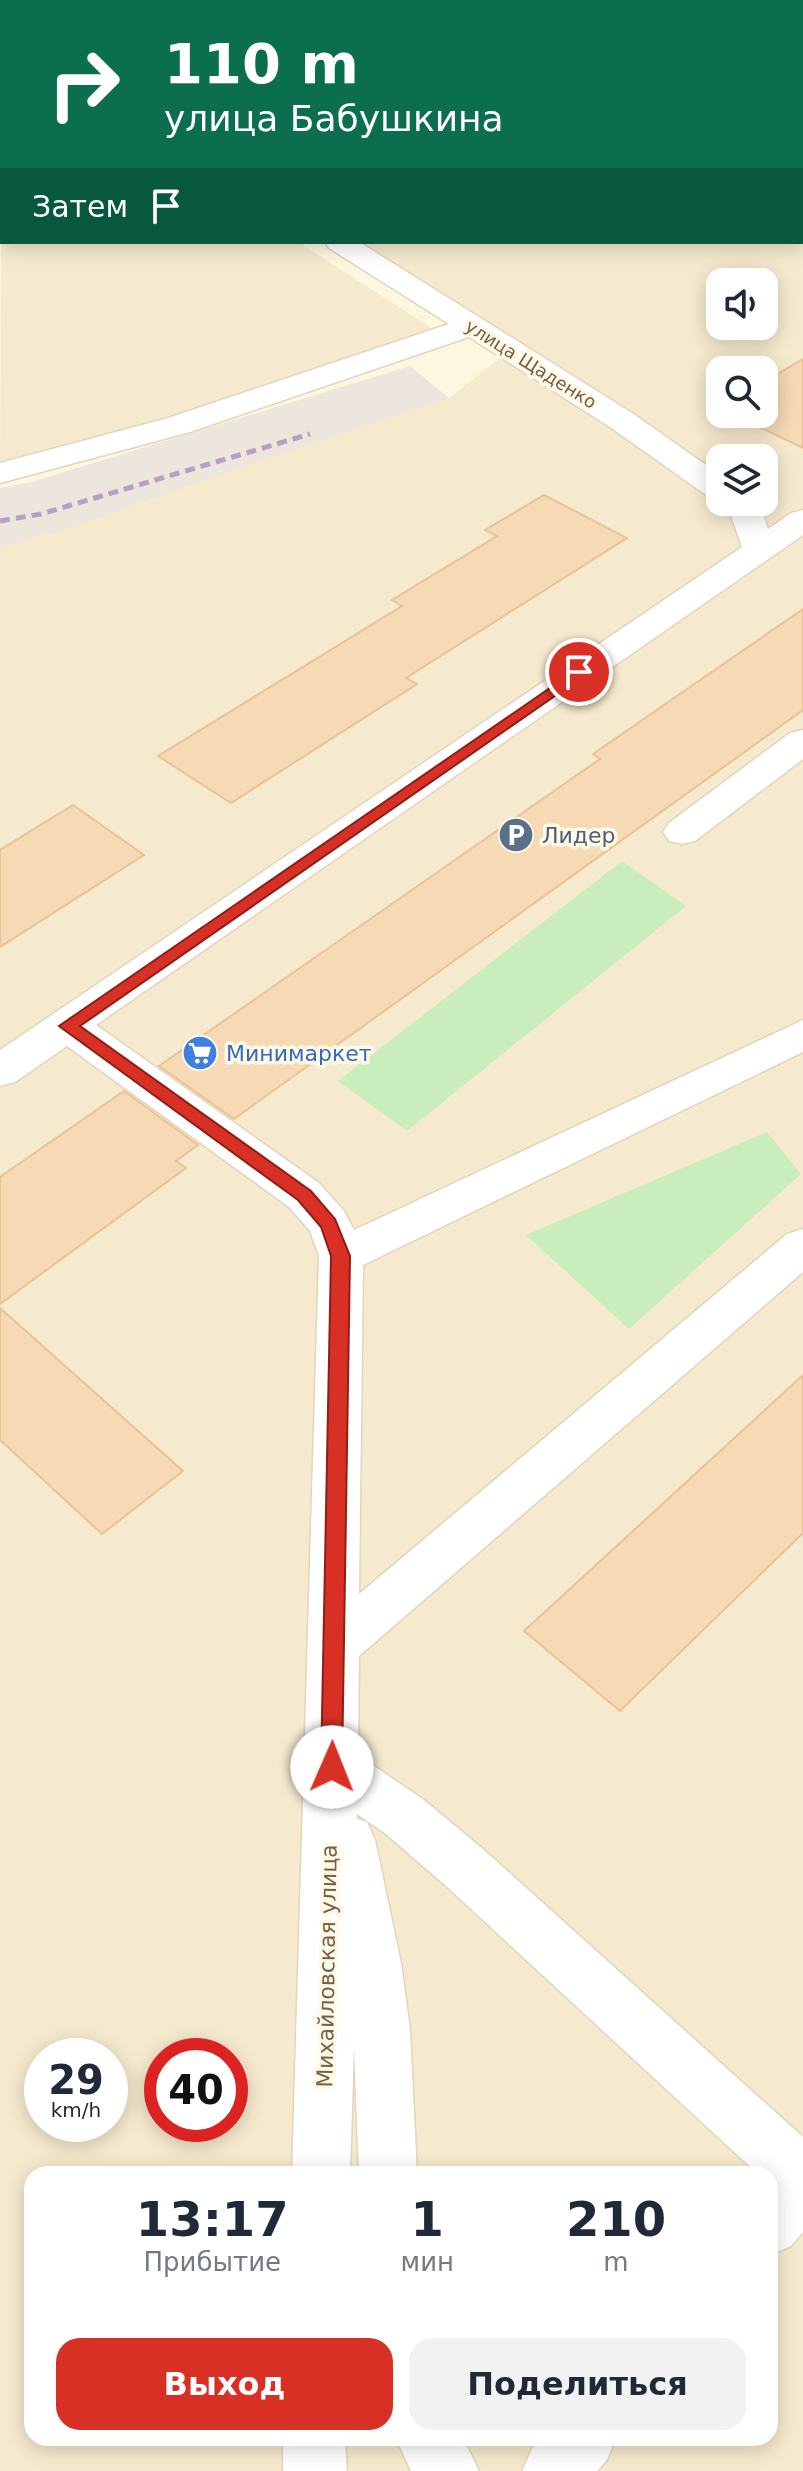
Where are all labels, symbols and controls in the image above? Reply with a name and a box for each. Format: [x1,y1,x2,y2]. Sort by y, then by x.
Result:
text: 110 m [164,31,359,96]
icon: right [32,32,136,136]
text: улица Бабушкина [164,98,504,139]
icon: arrive [144,184,188,228]
text: Затем [32,189,128,224]
map controls [706,268,778,516]
button: sound [706,268,778,340]
street label: улица Щаденко [462,315,600,413]
button: search [706,356,778,428]
button: layers [706,444,778,516]
pin [545,638,613,706]
icon: arrive [557,650,601,694]
parking icon: Лидер [497,816,535,854]
place label: Лидер [542,823,616,848]
supermarket icon: Минимаркет [181,1034,219,1072]
place label: Минимаркет [226,1041,372,1066]
position arrow [290,1725,374,1809]
street label: Михайловская улица [312,1844,342,2088]
speed limit sign: 40 [144,2038,248,2142]
text: 29 [48,2057,104,2103]
text: km/h [51,2098,101,2122]
text: 13:17 [136,2191,289,2247]
text: 1 [411,2191,444,2247]
text: 210 [566,2191,666,2247]
text: Прибытие [143,2247,281,2277]
text: мин [401,2247,454,2277]
text: m [603,2247,629,2277]
button: Выход [56,2338,393,2430]
button: Поделиться [409,2338,746,2430]

